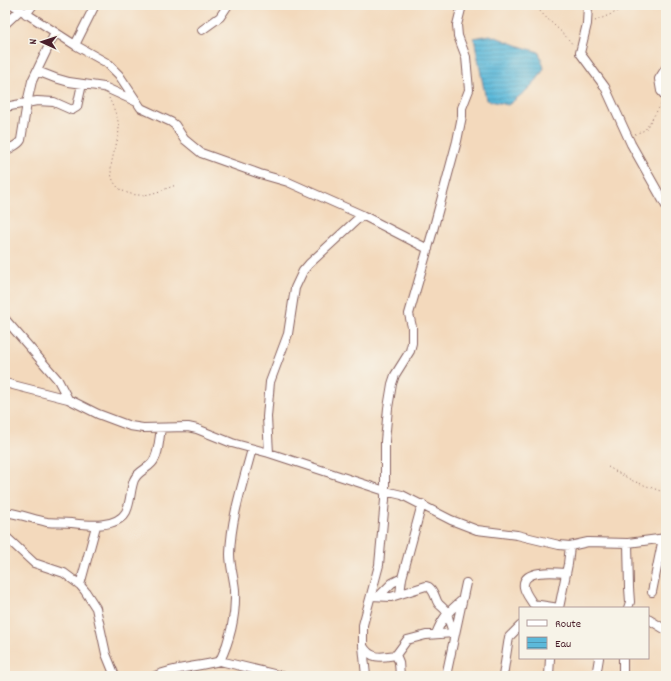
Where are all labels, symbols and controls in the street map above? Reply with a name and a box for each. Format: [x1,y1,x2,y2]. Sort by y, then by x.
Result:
north arrow [22,22,62,62]
text: N [26,38,42,45]
legend [519,607,649,659]
text: Route [555,616,581,633]
text: Eau [555,636,571,653]

